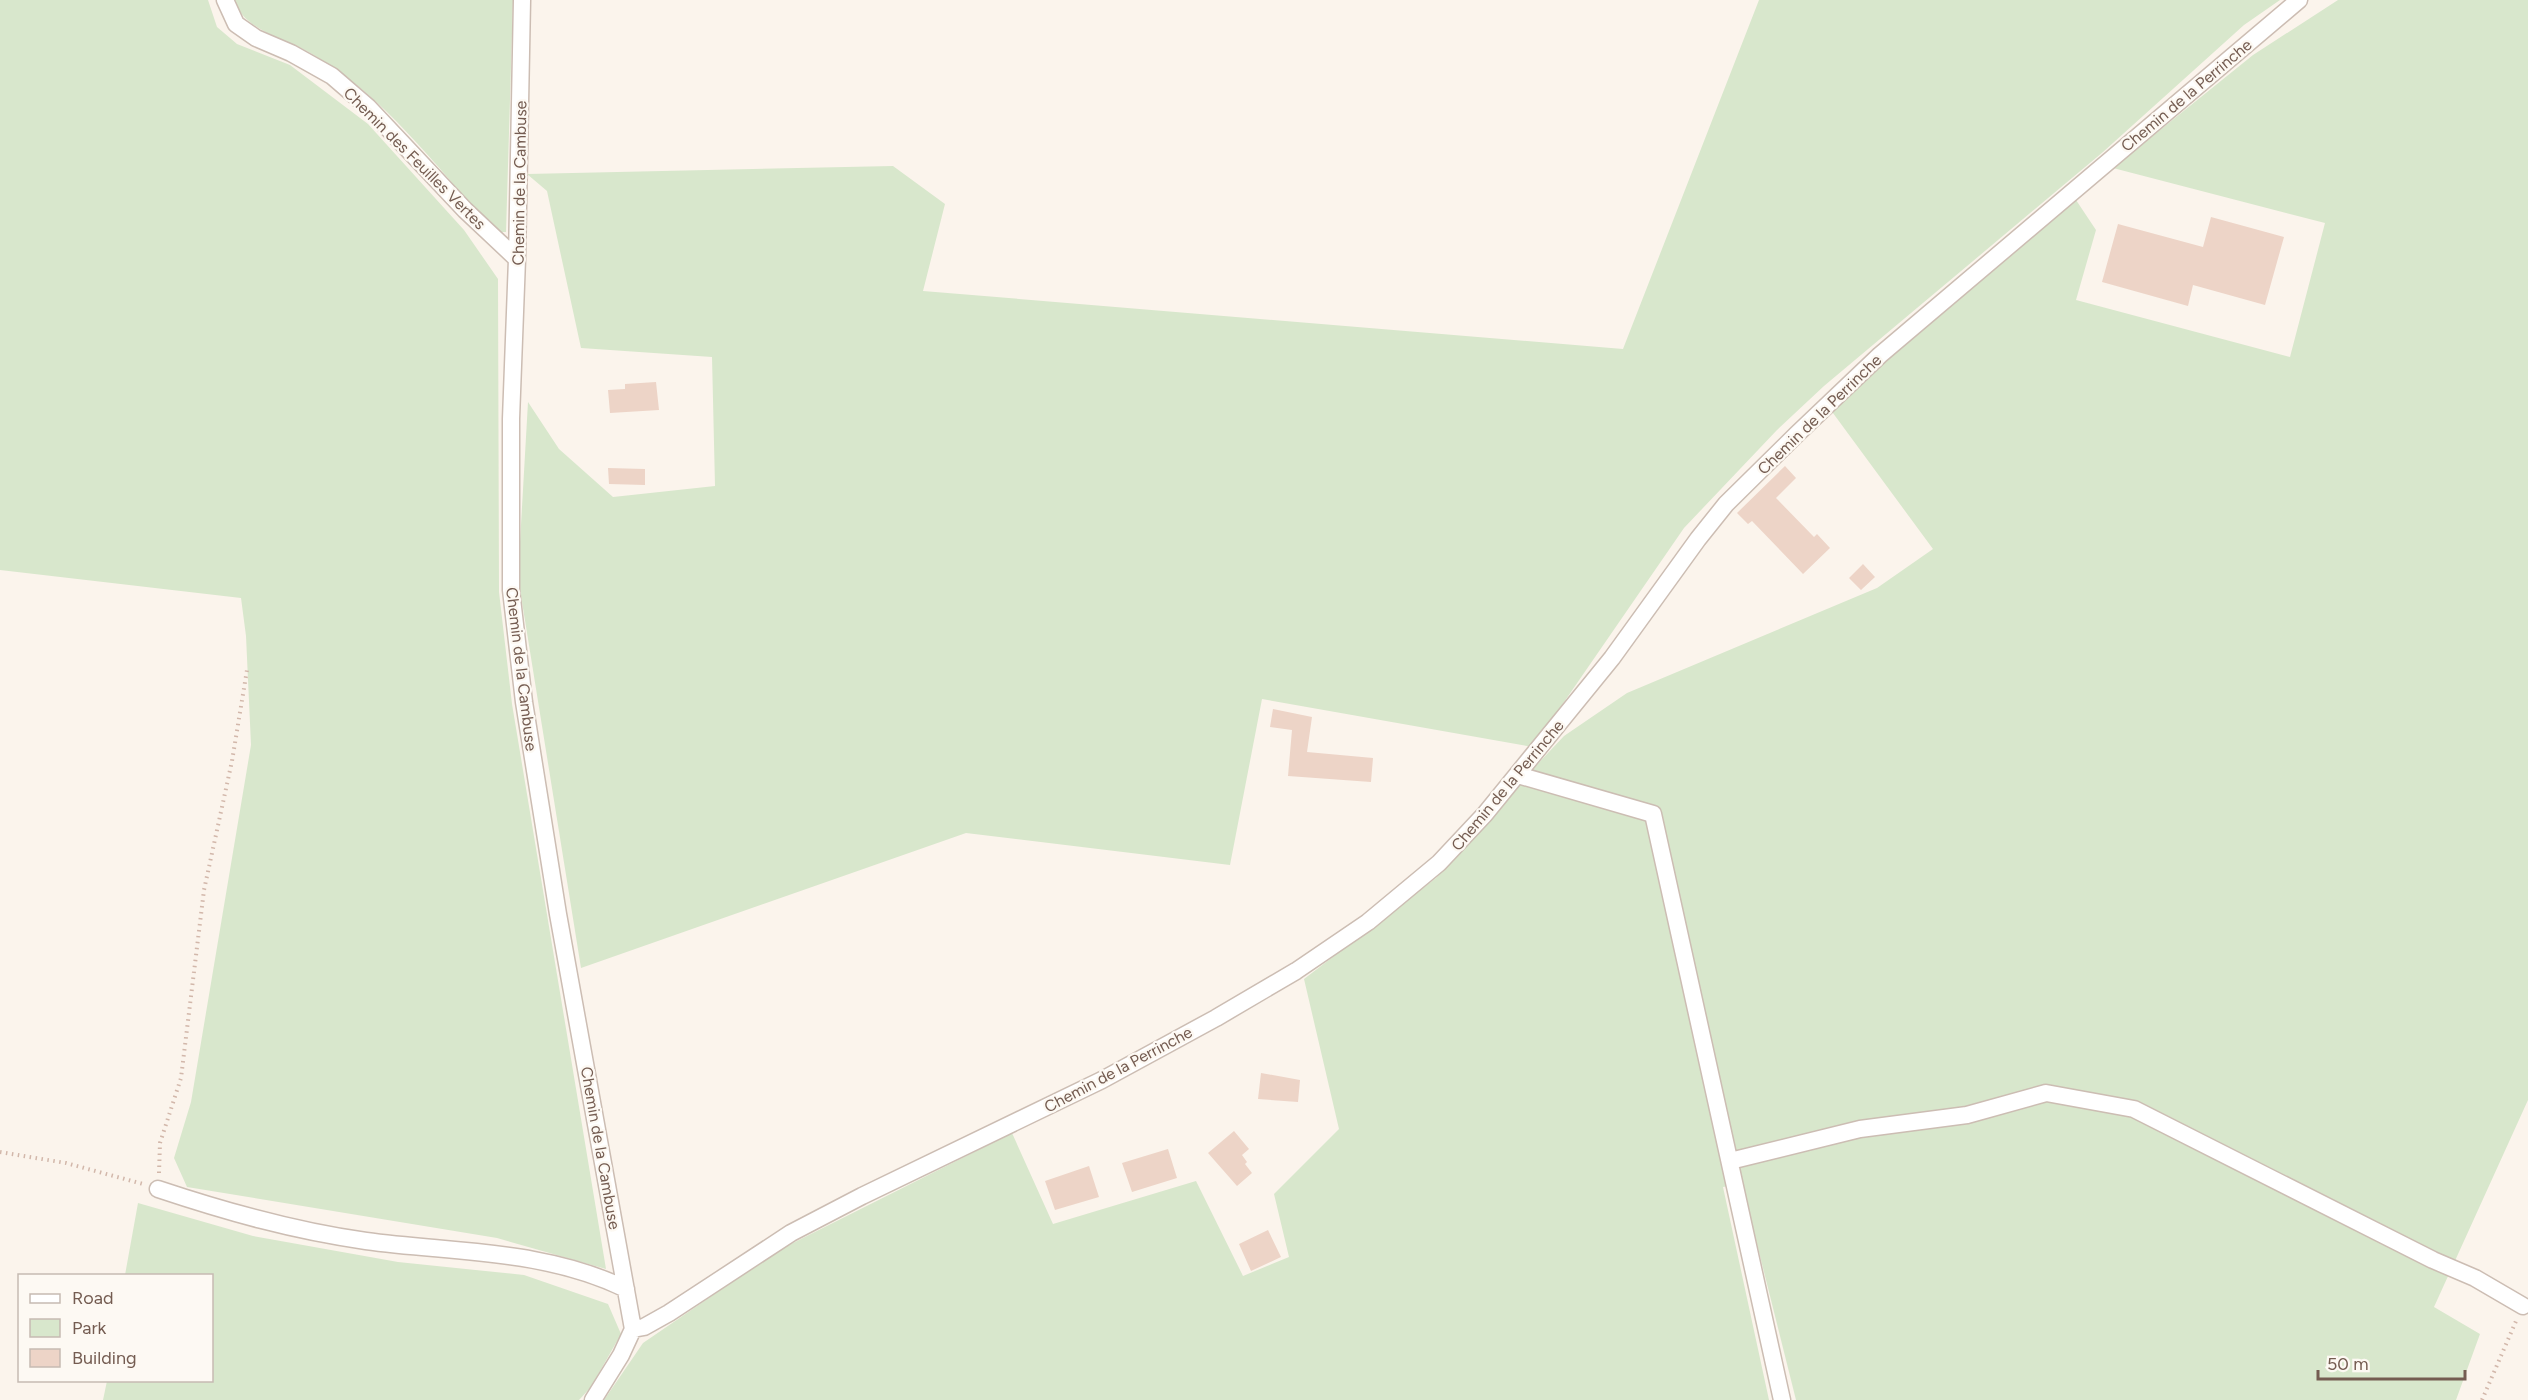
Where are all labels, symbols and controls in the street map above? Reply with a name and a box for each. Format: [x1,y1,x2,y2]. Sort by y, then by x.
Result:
street label: Chemin de la Perrinche [2117,35,2256,156]
street label: Chemin des Feuilles Vertes [340,83,490,233]
street label: Chemin de la Cambuse [509,100,530,266]
street label: Chemin de la Perrinche [1753,350,1885,478]
street label: Chemin de la Cambuse [502,586,541,752]
street label: Chemin de la Perrinche [1447,716,1568,855]
street label: Chemin de la Perrinche [1041,1022,1196,1116]
street label: Chemin de la Cambuse [577,1065,624,1231]
legend [18,1274,213,1382]
text: Road [72,1287,113,1309]
text: Park [72,1317,107,1339]
scale bar [2318,1343,2465,1381]
text: Building [72,1347,137,1369]
text: 50 m [2327,1353,2369,1375]

